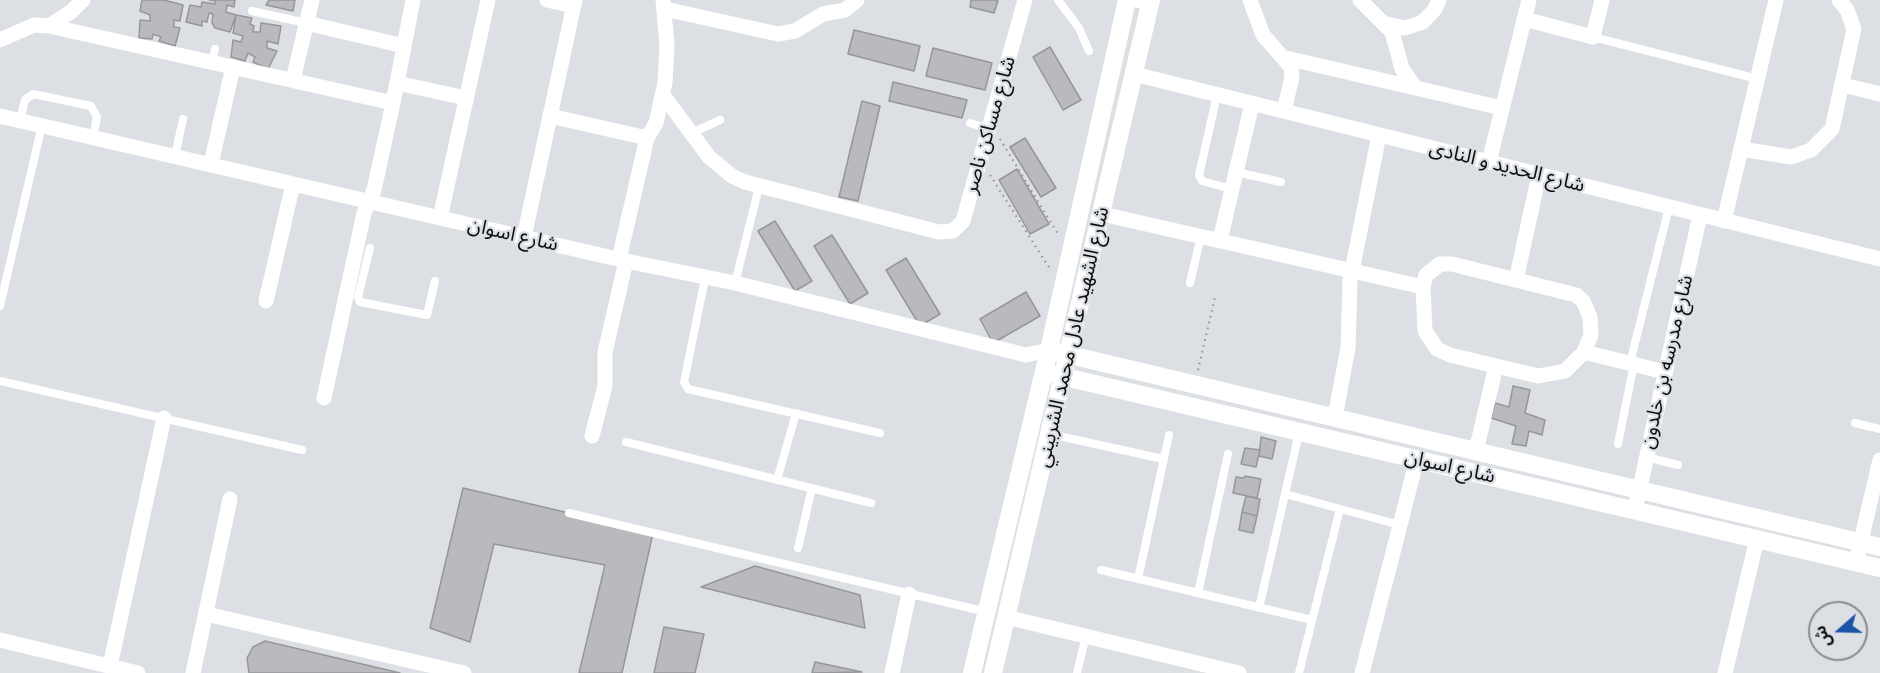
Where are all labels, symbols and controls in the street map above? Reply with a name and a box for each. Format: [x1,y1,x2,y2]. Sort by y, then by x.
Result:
street label: شارع مساكن ناصر [959,54,1021,196]
street label: شارع الحديد و النادى [1427,136,1587,198]
street label: شارع الشهيد عادل محمد الشربيني [1031,204,1115,470]
street label: شارع اسوان [465,213,561,257]
street label: شارع مدرسه بن خلدون [1635,273,1699,451]
street label: شارع اسوان [1402,445,1498,489]
north arrow [1808,601,1868,661]
text: ش [1810,623,1835,650]

